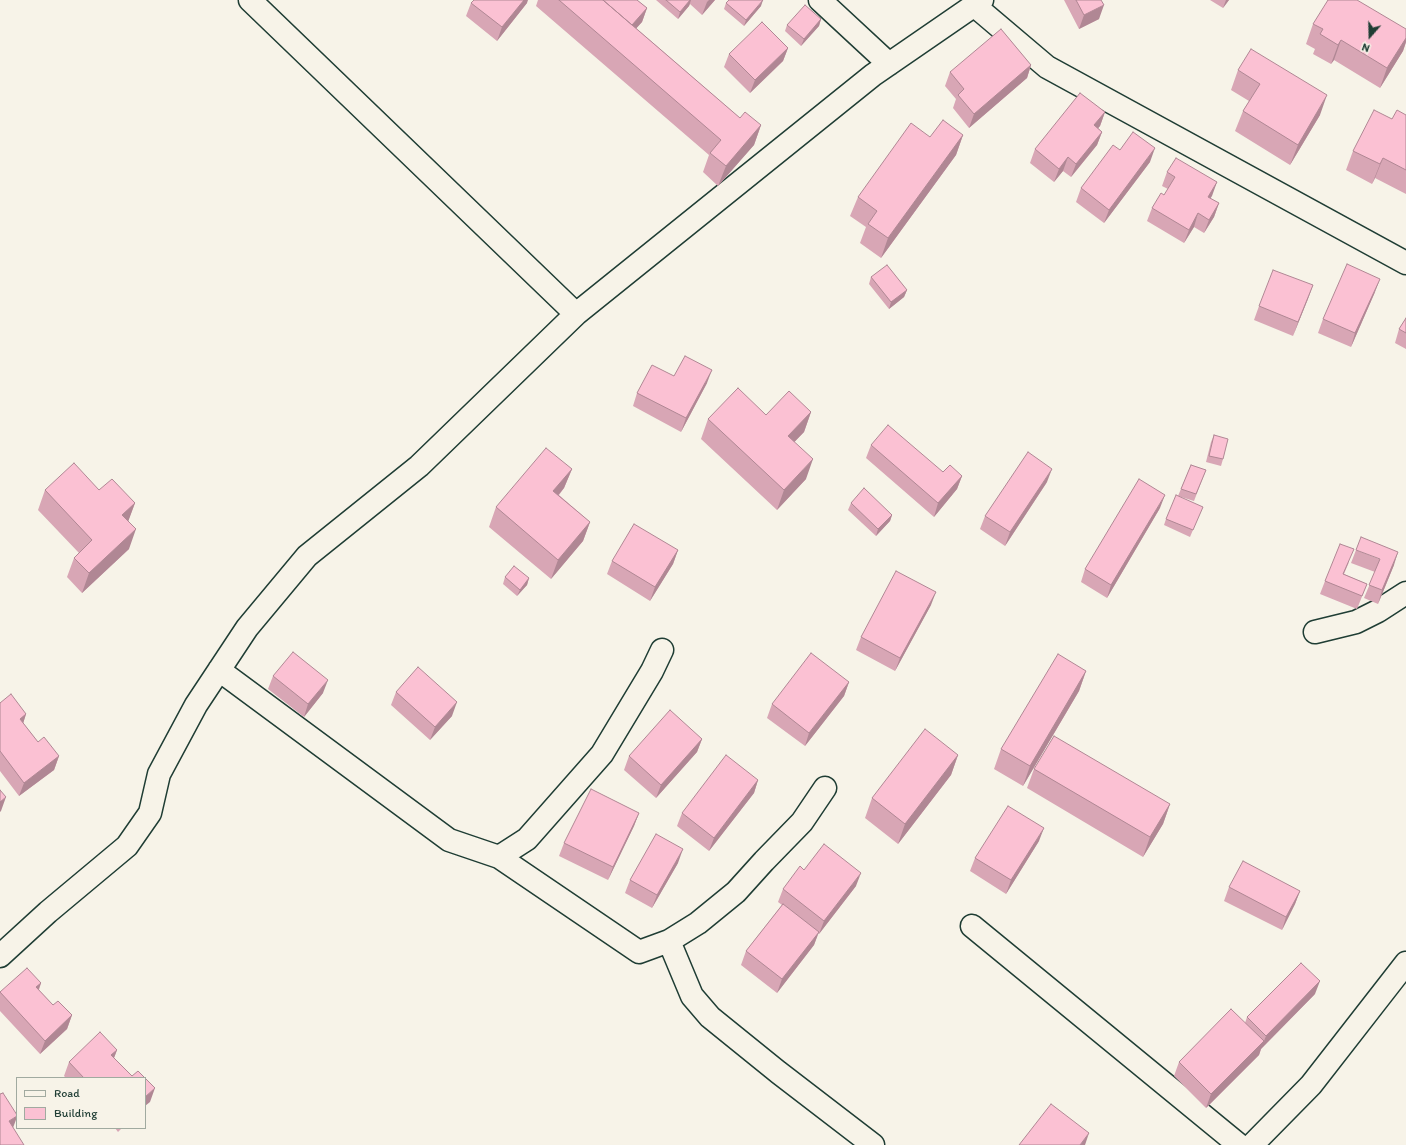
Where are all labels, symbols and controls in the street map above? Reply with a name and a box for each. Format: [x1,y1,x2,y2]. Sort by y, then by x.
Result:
north arrow [1350,16,1390,56]
text: N [1360,40,1371,55]
legend [16,1077,146,1129]
text: Road [54,1086,80,1100]
text: Building [54,1106,97,1120]

